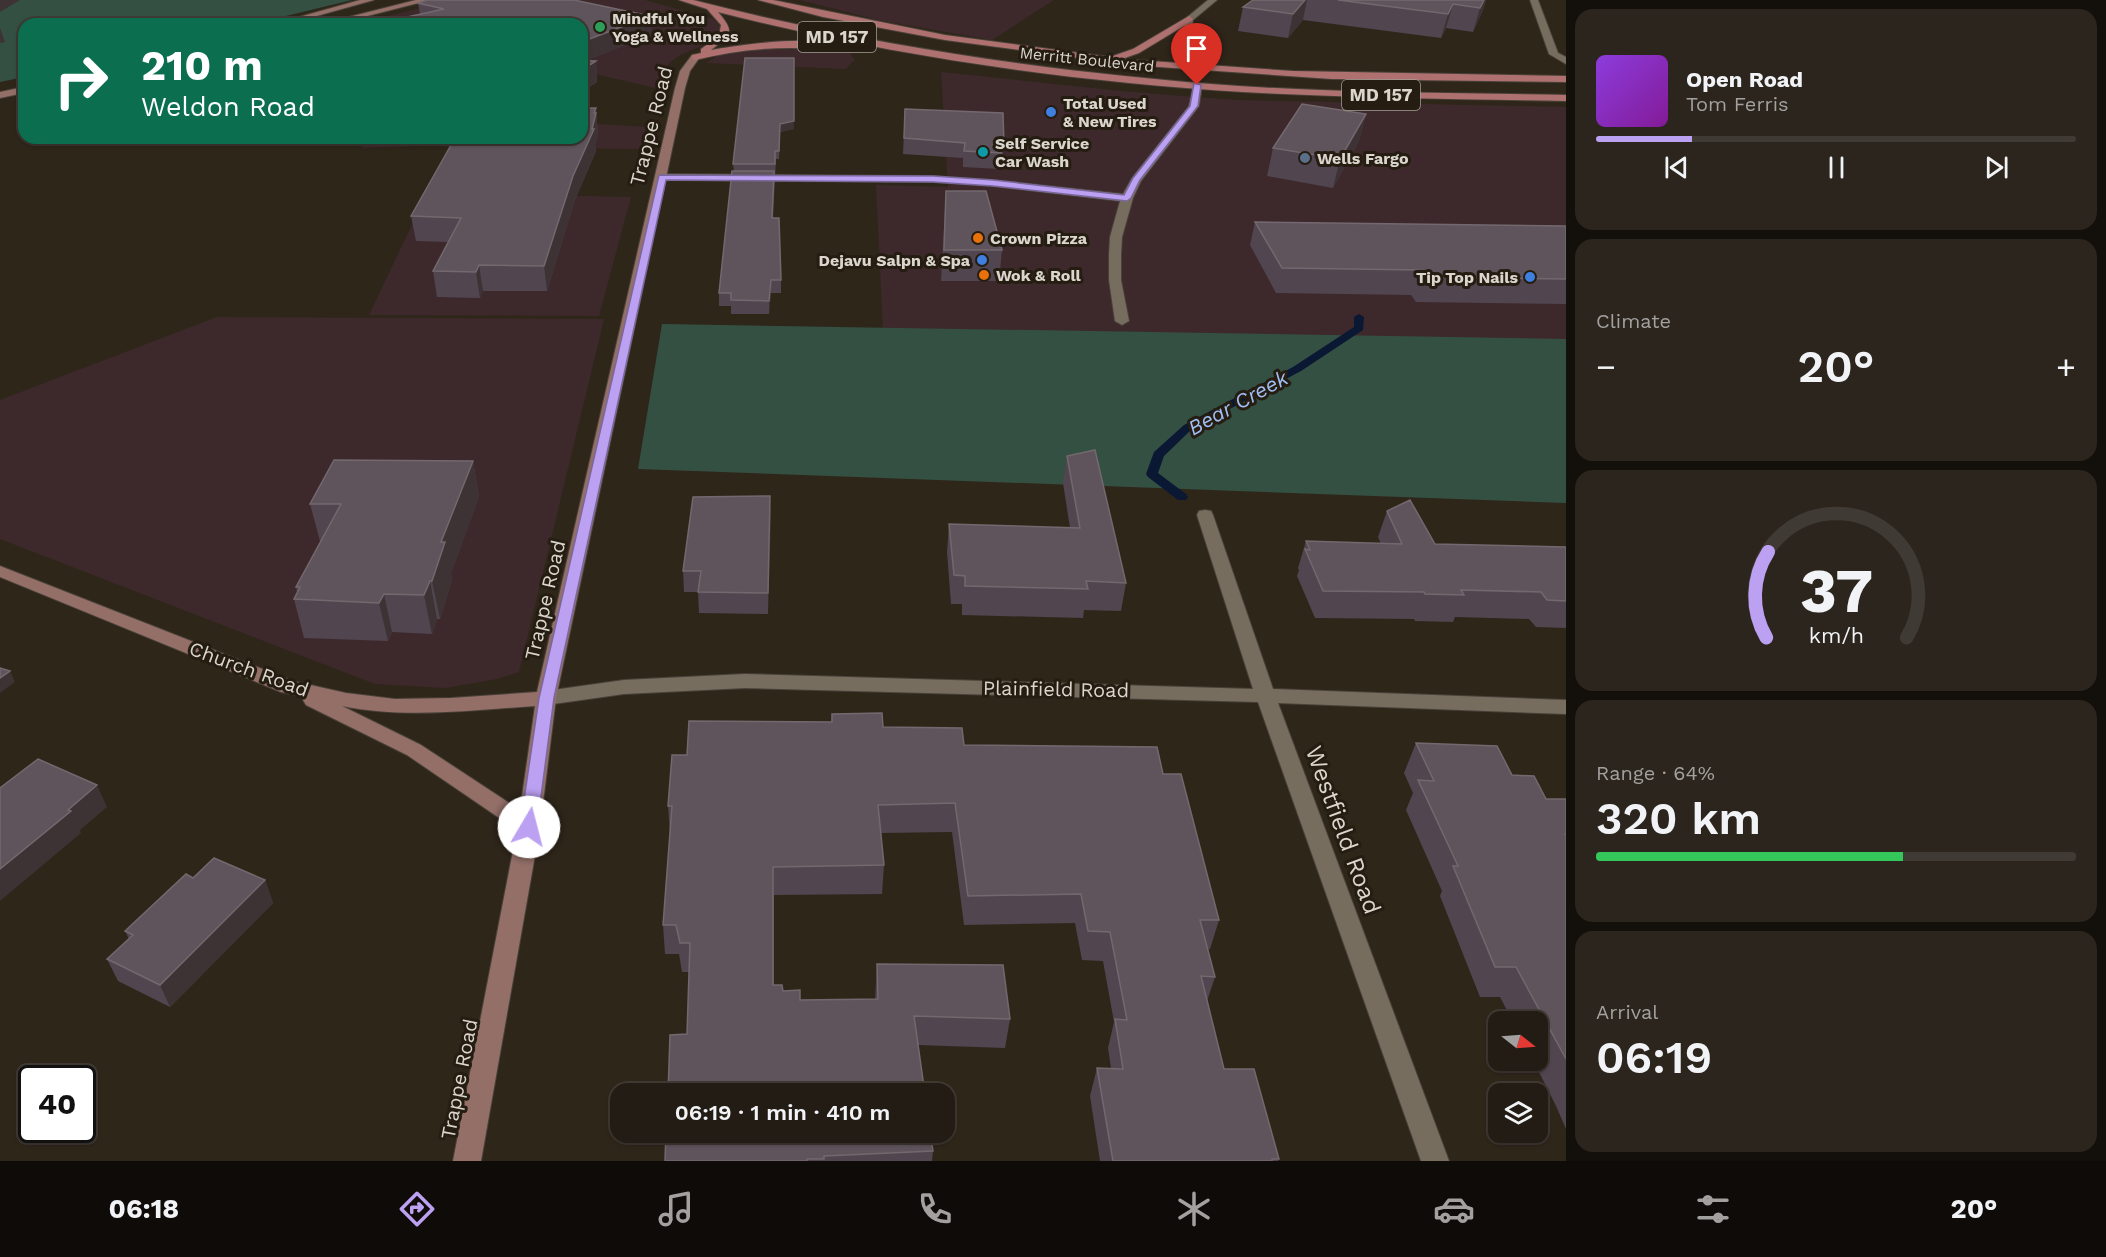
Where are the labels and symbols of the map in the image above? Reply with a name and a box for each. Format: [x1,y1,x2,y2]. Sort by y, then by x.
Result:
place label: Mindful You Yoga & Wellness [612,9,739,46]
marker: Mindful You Yoga & Wellness [593,20,607,34]
road number: MD 157 [798,22,876,52]
pin [1171,23,1222,85]
street label: Merritt Boulevard [1019,43,1155,76]
street label: Trappe Road [625,64,677,188]
road number: MD 157 [1342,80,1420,110]
place label: Total Used & New Tires [1063,94,1157,131]
marker: Total Used & New Tires [1044,105,1058,119]
place label: Self Service Car Wash [995,134,1089,171]
marker: Self Service Car Wash [976,145,990,159]
place label: Wells Fargo [1317,149,1409,168]
marker: Wells Fargo [1298,151,1312,165]
place label: Crown Pizza [990,229,1088,248]
marker: Crown Pizza [971,231,985,245]
place label: Dejavu Salpn & Spa [819,251,971,270]
marker: Dejavu Salpn & Spa [975,253,989,267]
place label: Wok & Roll [996,266,1082,285]
marker: Wok & Roll [977,268,991,282]
place label: Tip Top Nails [1416,268,1518,287]
marker: Tip Top Nails [1523,270,1537,284]
water label: Bear Creek [1183,365,1293,440]
street label: Trappe Road [520,538,570,662]
street label: Church Road [186,636,312,702]
street label: Plainfield Road [983,676,1129,702]
street label: Westfield Road [1300,742,1386,918]
position arrow [497,795,561,859]
north arrow [1488,1011,1548,1071]
street label: Trappe Road [436,1017,482,1141]
speed limit sign: 40 [18,1065,96,1143]

